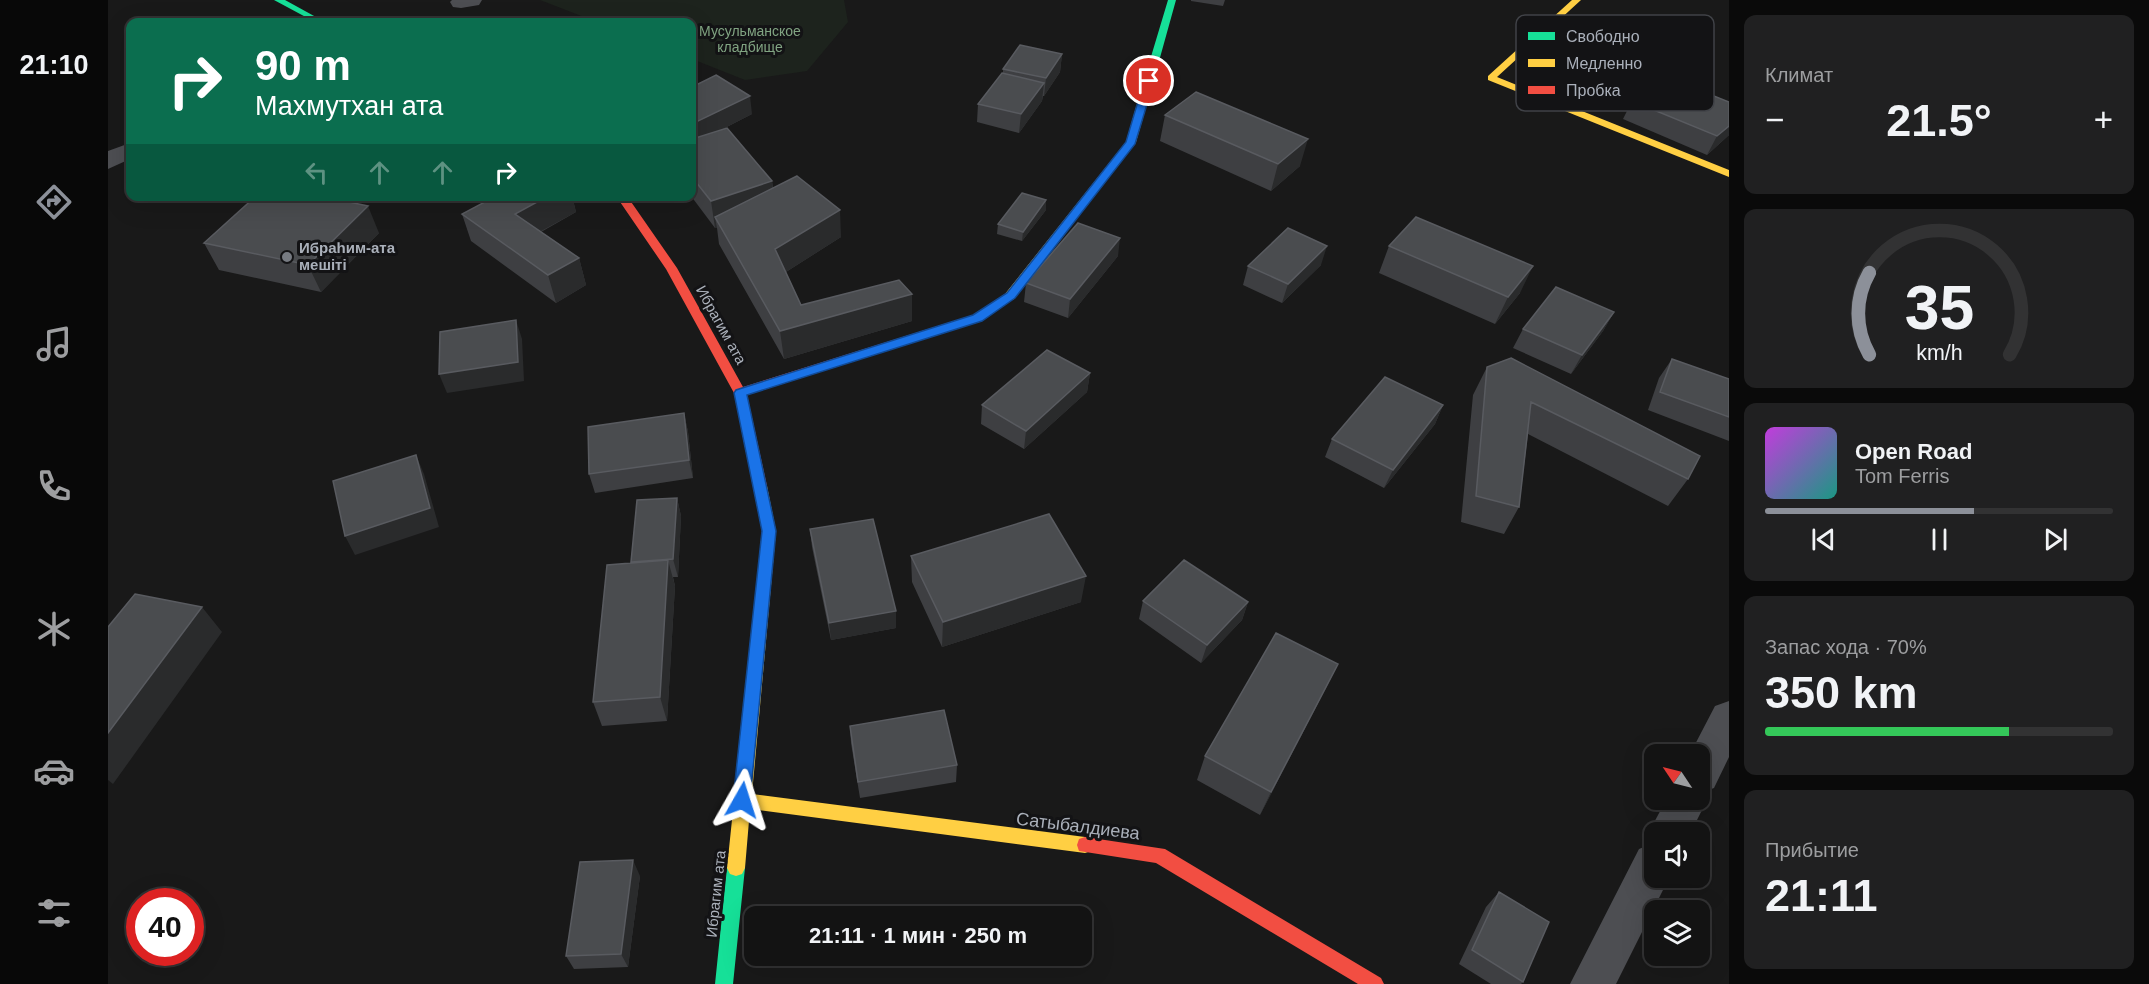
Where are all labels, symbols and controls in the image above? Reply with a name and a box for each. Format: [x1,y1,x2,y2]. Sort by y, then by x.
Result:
legend [1516,15,1714,111]
park label: Мусульманское кладбище [699,23,801,55]
text: Свободно [1566,28,1640,45]
icon: right [156,42,234,120]
text: 90 m [255,42,351,89]
text: 21:10 [19,50,89,80]
pin [1123,55,1174,106]
text: Медленно [1566,55,1642,72]
icon: arrive [1132,64,1165,97]
text: Климат [1765,64,1833,86]
text: Пробка [1566,82,1621,99]
text: Махмутхан ата [255,91,443,121]
text: 21.5° [1886,95,1992,146]
text: − [1765,101,1784,138]
text: + [2094,101,2113,138]
icon: left [300,156,333,189]
icon: ahead [363,156,396,189]
icon: ahead [426,156,459,189]
icon: right [489,156,522,189]
icon: directions [33,181,75,223]
place label: Ибраһим-ата мешіті [299,239,396,273]
marker: Ибраһим-ата мешіті [280,250,294,264]
text: 35 [1904,273,1974,342]
street label: Ибрагим ата [693,282,750,368]
icon: music [33,323,75,365]
text: km/h [1916,342,1962,366]
text: Open Road [1855,439,1972,464]
icon: phone [33,465,75,507]
text: Tom Ferris [1855,465,1949,487]
icon: previous [1807,523,1840,556]
icon: pause [1923,523,1956,556]
icon: next [2039,523,2072,556]
icon: climate [33,608,75,650]
text: Запас хода · 70% [1765,636,1927,658]
text: 350 km [1765,667,1918,718]
north arrow [1644,744,1710,810]
map controls [1644,744,1710,966]
icon: car [33,750,75,792]
position arrow [710,768,774,832]
street label: Сатыбалдиева [1015,808,1142,844]
button: sound [1644,822,1710,888]
text: Прибытие [1765,839,1859,861]
street label: Ибрагим ата [702,849,729,938]
text: 21:11 [1765,870,1878,921]
speed limit sign: 40 [126,888,204,966]
icon: filters [33,892,75,934]
button: layers [1644,900,1710,966]
text: 21:11 · 1 мин · 250 m [809,923,1027,948]

